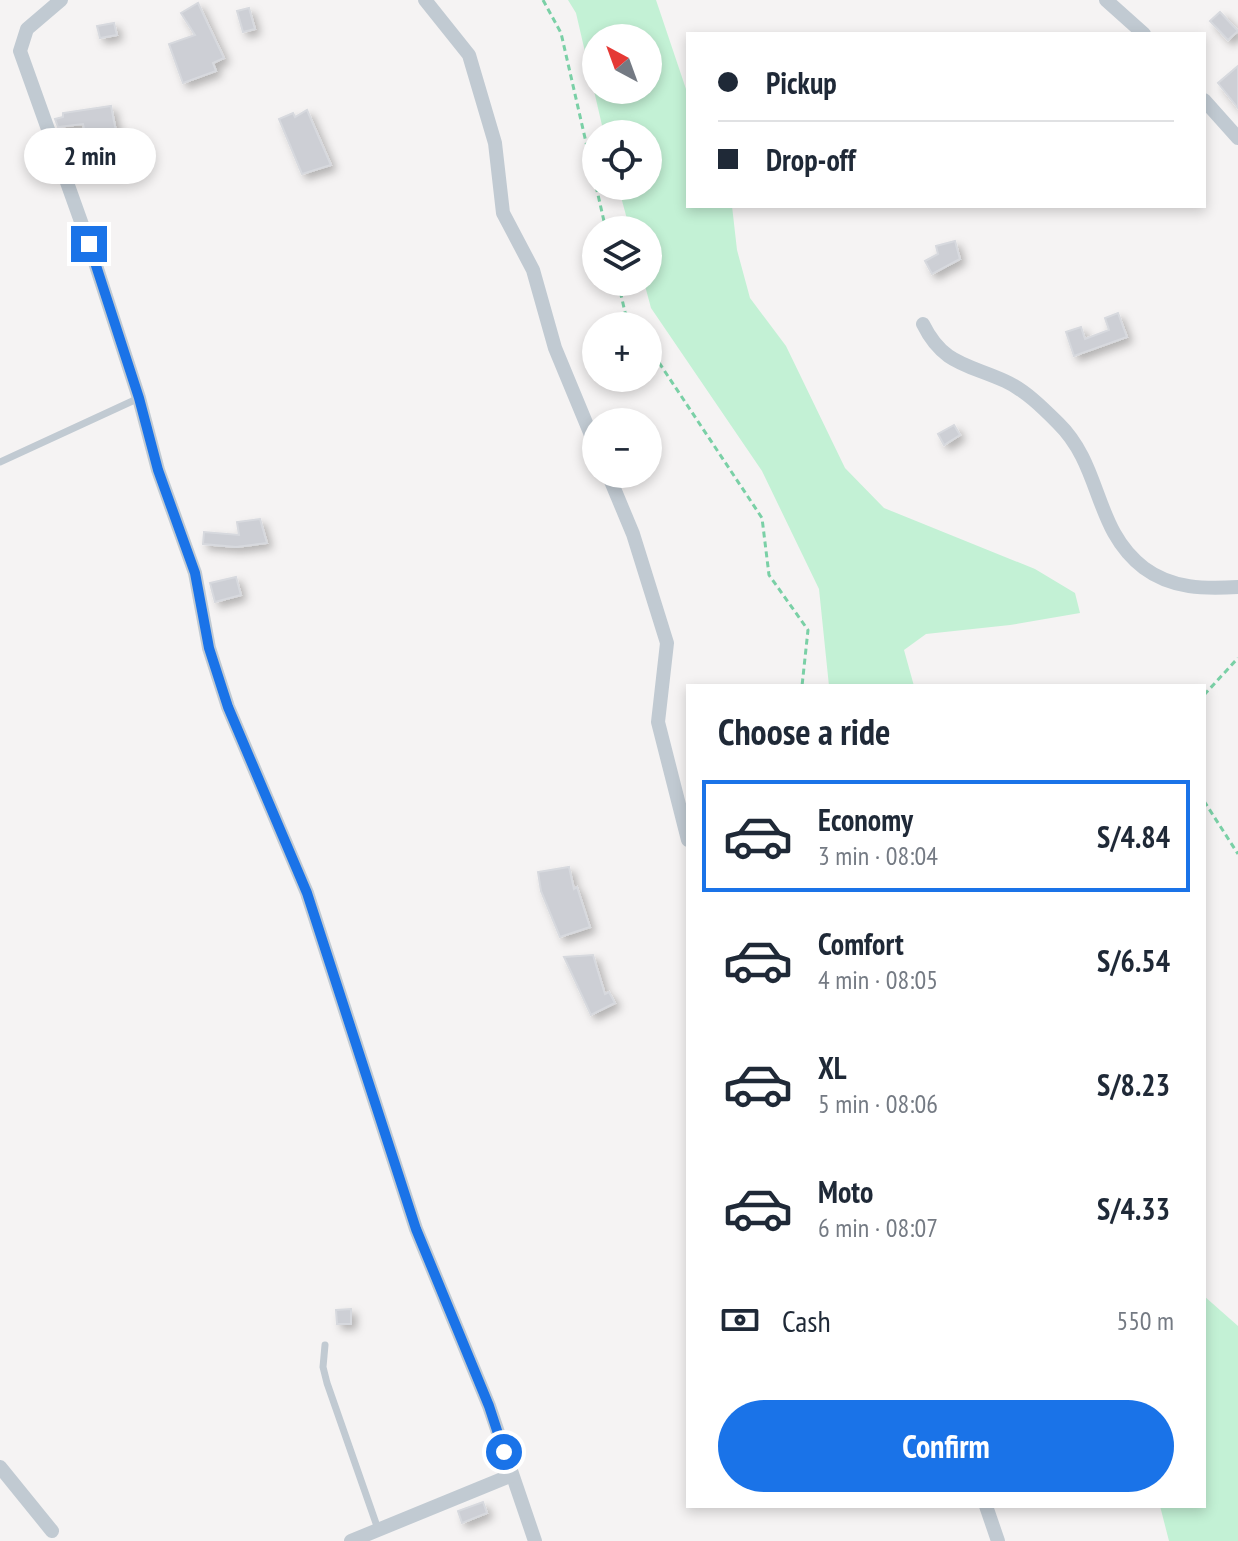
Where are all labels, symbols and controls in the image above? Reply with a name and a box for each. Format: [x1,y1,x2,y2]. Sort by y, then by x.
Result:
north arrow [582,24,662,104]
map controls [582,24,662,488]
text: Pickup [766,63,837,102]
button: locate [582,120,662,200]
callout: 2 min [23,128,155,184]
text: 2 min [64,139,116,172]
text: Drop-off [766,140,856,179]
button: layers [582,216,662,296]
route end [71,226,107,262]
button: + [582,312,662,392]
button: − [582,408,662,488]
text: Choose a ride [718,708,890,755]
icon: car [722,800,794,872]
text: Economy [818,800,913,839]
text: S/4.84 [1097,817,1170,856]
text: 3 min · 08:04 [818,839,938,872]
icon: car [722,924,794,996]
text: Comfort [818,924,904,963]
text: S/6.54 [1097,941,1170,980]
text: 4 min · 08:05 [818,963,938,996]
icon: car [722,1048,794,1120]
text: XL [818,1048,847,1087]
text: S/8.23 [1097,1065,1170,1104]
text: 5 min · 08:06 [818,1087,938,1120]
icon: car [722,1172,794,1244]
text: Moto [818,1172,873,1211]
text: S/4.33 [1097,1189,1170,1228]
text: 6 min · 08:07 [818,1211,938,1244]
icon: cash [718,1298,762,1342]
text: Cash [782,1301,831,1340]
text: 550 m [1116,1304,1174,1337]
button: Confirm [718,1400,1174,1492]
route start [486,1434,522,1470]

